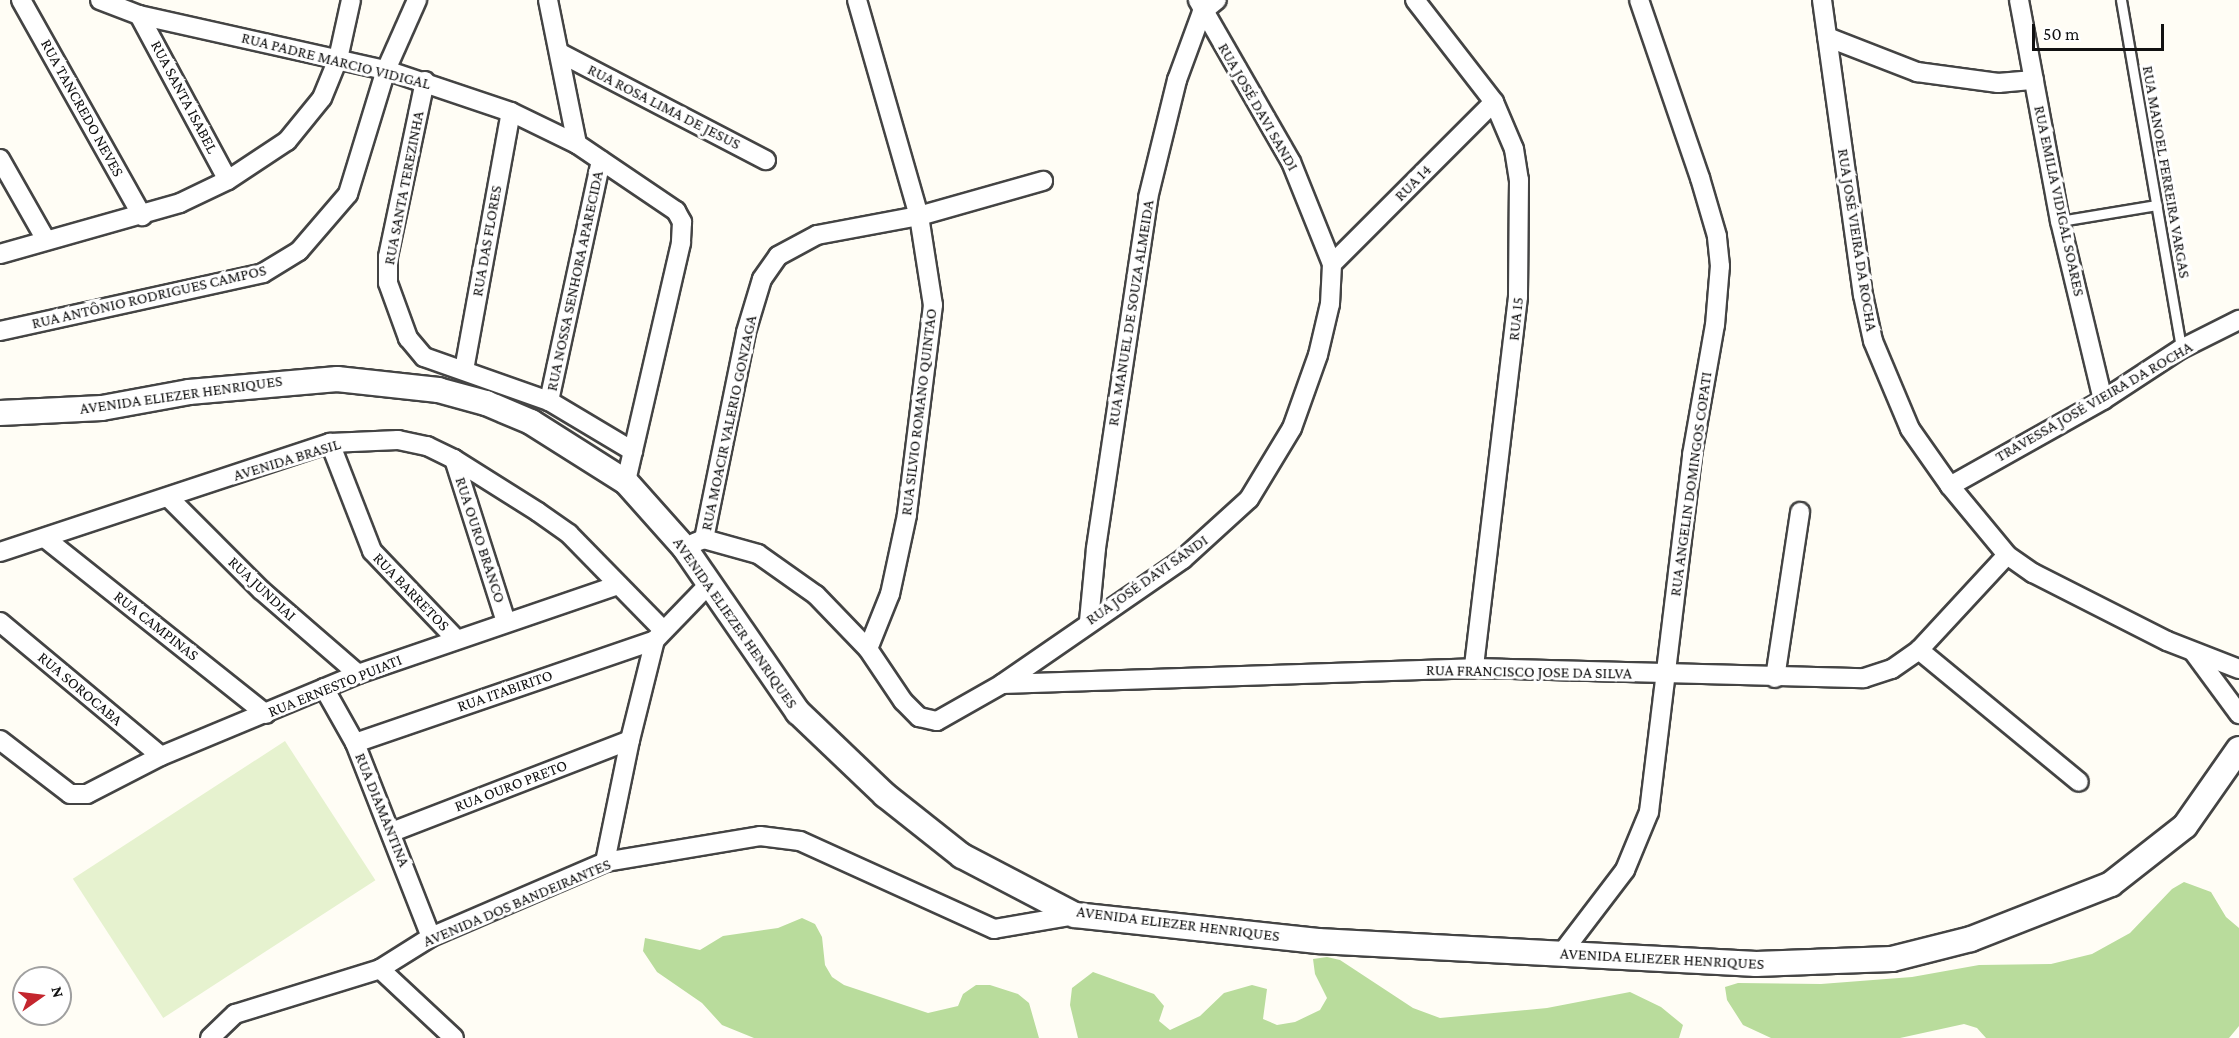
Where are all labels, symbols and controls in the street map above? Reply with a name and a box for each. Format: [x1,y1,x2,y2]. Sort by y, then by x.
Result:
scale bar [2035,12,2167,50]
text: 50 m [2043,24,2080,44]
street label: RUA PADRE MARCIO VIDIGAL [239,28,433,94]
street label: RUA TANCREDO NEVES [36,36,128,180]
street label: RUA SANTA ISABEL [146,37,222,157]
street label: RUA JOSÉ DAVI SANDI [1214,40,1302,174]
street label: RUA ROSA LIMA DE JESUS [584,60,744,154]
street label: RUA MANOEL FERREIRA VARGAS [2138,64,2194,280]
street label: RUA EMILIA VIDIGAL SOARES [2029,104,2089,298]
street label: RUA SANTA TEREZINHA [380,109,428,267]
street label: RUA JOSÉ VIEIRA DA ROCHA [1833,147,1881,333]
street label: RUA 14 [1391,161,1435,205]
street label: RUA NOSSA SENHORA APARECIDA [542,169,608,393]
street label: RUA DAS FLORES [468,184,506,298]
street label: RUA MANUEL DE SOUZA ALMEIDA [1104,199,1158,427]
street label: RUA ANTÔNIO RODRIGUES CAMPOS [30,261,268,333]
street label: RUA 15 [1504,296,1528,342]
street label: RUA SILVIO ROMANO QUINTAO [897,307,941,517]
street label: RUA MOACIR VALERIO GONZAGA [697,314,761,532]
street label: TRAVESSA JOSÉ VIEIRA DA ROCHA [1992,338,2196,466]
street label: RUA ANGELIN DOMINGOS COPATI [1666,370,1716,598]
street label: AVENIDA ELIEZER HENRIQUES [78,371,284,419]
street label: AVENIDA BRASIL [231,435,343,485]
street label: RUA OURO BRANCO [451,475,509,605]
street label: RUA JOSÉ DAVI SANDI [1082,531,1212,629]
street label: AVENIDA ELIEZER HENRIQUES [669,534,801,712]
street label: RUA BARRETOS [369,549,453,635]
street label: RUA JUNDIAI [224,553,300,625]
street label: RUA CAMPINAS [110,587,202,665]
street label: RUA SOROCABA [34,648,126,730]
street label: RUA ERNESTO PUIATI [265,650,405,722]
street label: RUA FRANCISCO JOSE DA SILVA [1426,661,1632,683]
street label: RUA ITABIRITO [455,666,555,716]
street label: RUA DIAMANTINA [350,750,414,870]
street label: RUA OURO PRETO [452,756,570,816]
street label: AVENIDA DOS BANDEIRANTES [420,855,614,951]
street label: AVENIDA ELIEZER HENRIQUES [1075,902,1281,946]
street label: AVENIDA ELIEZER HENRIQUES [1559,944,1765,974]
north arrow [12,966,72,1026]
text: N [48,985,68,999]

